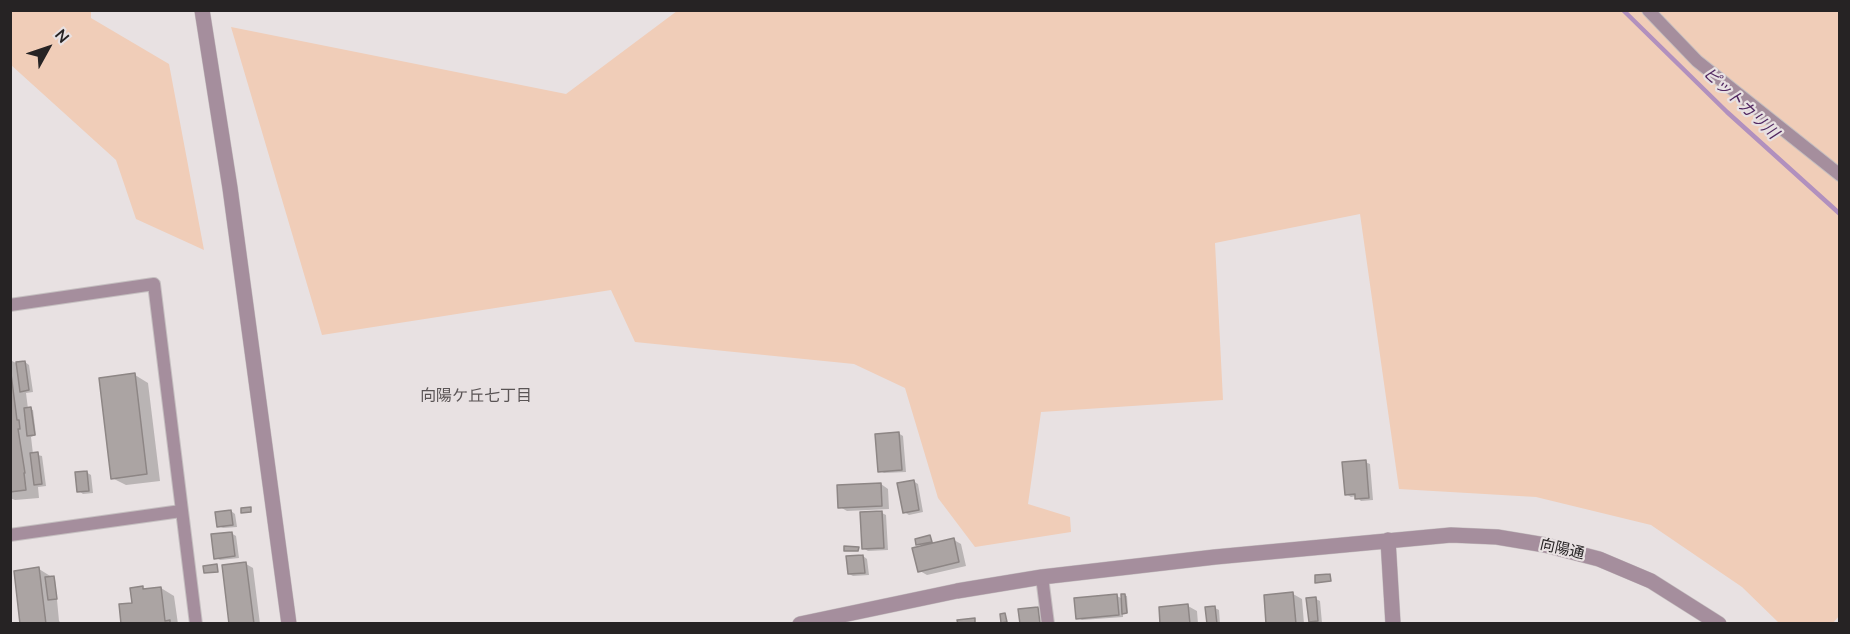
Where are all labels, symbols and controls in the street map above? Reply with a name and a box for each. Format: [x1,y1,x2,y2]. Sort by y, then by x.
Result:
north arrow [18,18,78,78]
text: N [50,25,74,48]
water label: ピットカリ川 [1698,64,1782,144]
district label: 向陽ケ丘七丁目 [420,387,532,407]
street label: 向陽通 [1538,536,1586,564]

